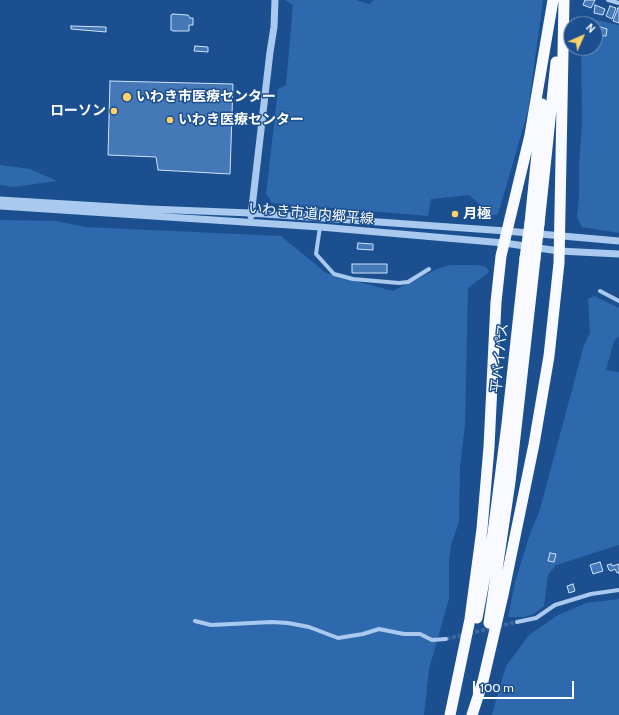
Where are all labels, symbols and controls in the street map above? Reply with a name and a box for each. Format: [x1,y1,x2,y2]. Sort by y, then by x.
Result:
north arrow [563,16,603,56]
text: N [583,21,598,36]
place label: いわき市医療センター [136,89,276,105]
marker: いわき市医療センター [121,91,133,103]
place label: ローソン [50,103,106,119]
marker: ローソン [109,106,119,116]
place label: いわき医療センター [178,112,304,128]
marker: いわき医療センター [165,115,175,125]
street label: いわき市道内郷平線 [248,200,374,228]
place label: 月極 [463,206,491,222]
marker: 月極 [450,209,460,219]
street label: 平バイパス [488,322,512,394]
scale bar [475,673,576,699]
text: 100 m [480,680,514,695]

